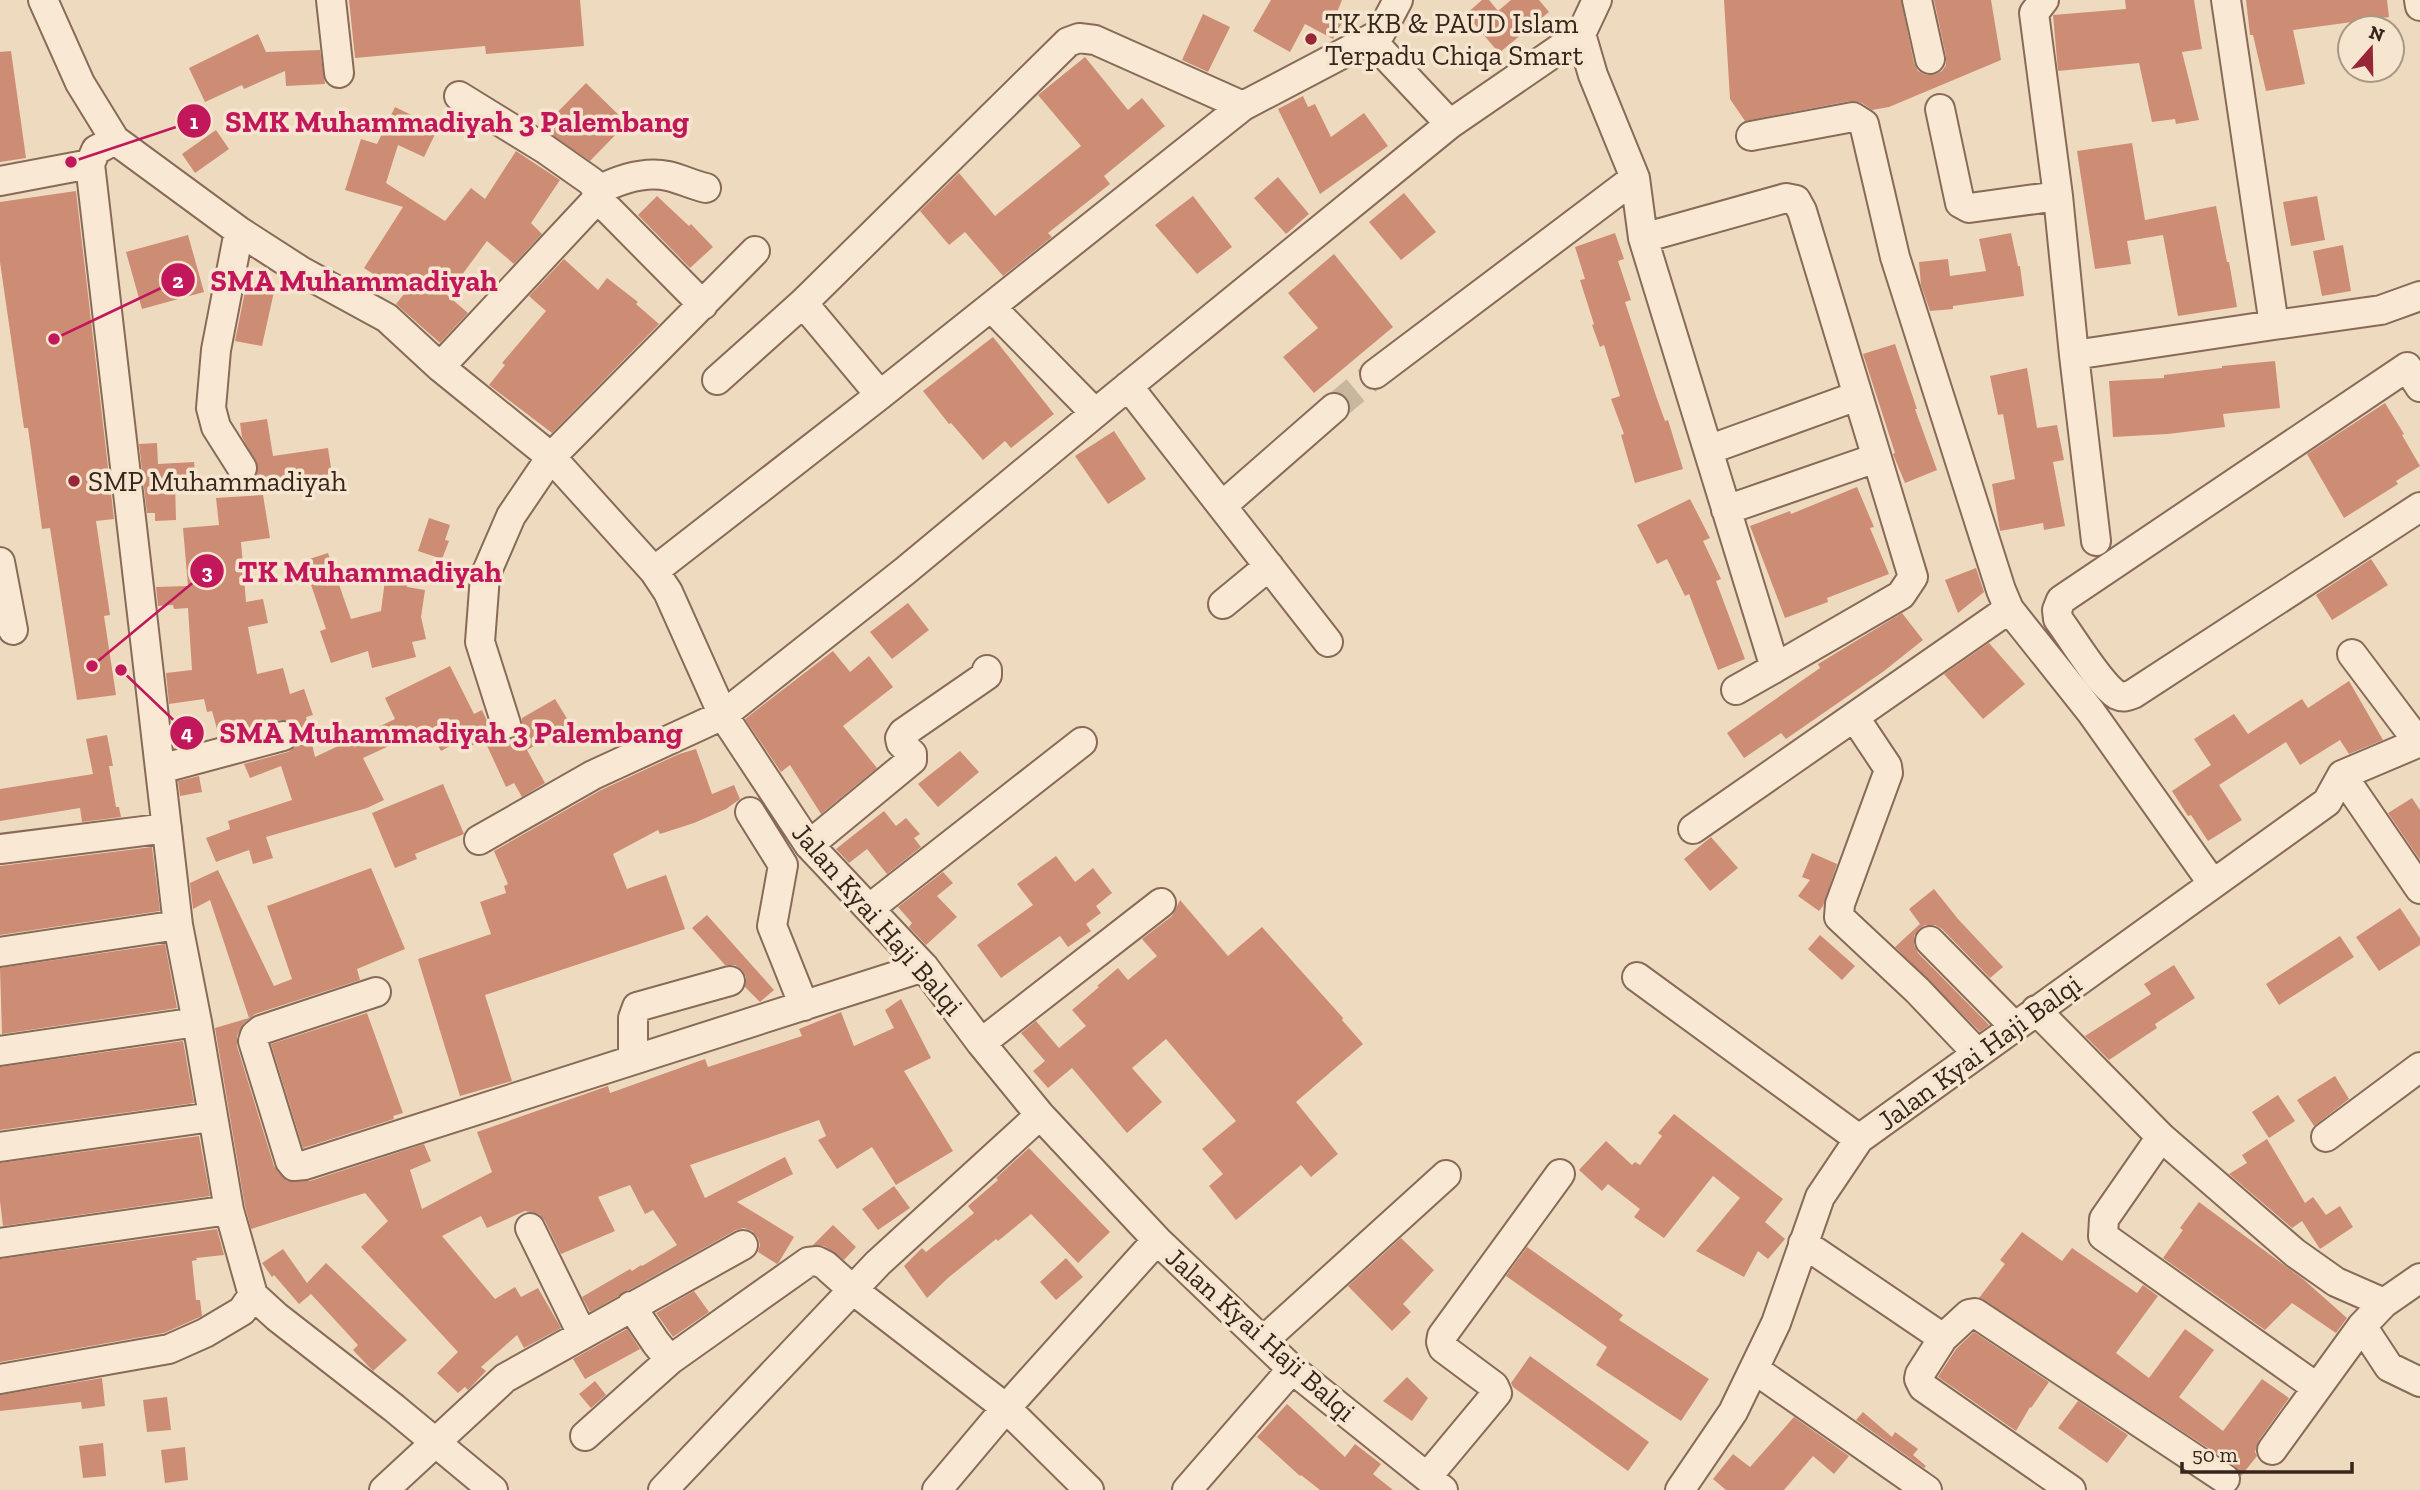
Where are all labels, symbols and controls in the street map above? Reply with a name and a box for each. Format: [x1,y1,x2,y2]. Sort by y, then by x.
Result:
place label: TK KB & PAUD Islam Terpadu Chiqa Smart [1325,7,1584,72]
north arrow [2336,14,2406,84]
text: N [2366,20,2387,47]
marker: TK KB & PAUD Islam Terpadu Chiqa Smart [1303,31,1319,47]
callout: SMK Muhammadiyah 3 Palembang [176,96,703,147]
text: SMK Muhammadiyah 3 Palembang [225,104,689,140]
text: 1 [190,109,199,134]
callout: SMA Muhammadiyah [161,255,512,306]
text: SMA Muhammadiyah [210,263,498,299]
text: 2 [172,268,184,293]
place label: SMP Muhammadiyah [88,465,347,498]
marker: SMP Muhammadiyah [66,473,82,489]
callout: TK Muhammadiyah [189,546,516,597]
text: TK Muhammadiyah [238,554,502,590]
text: 3 [201,559,213,584]
callout: SMA Muhammadiyah 3 Palembang [170,707,697,758]
text: SMA Muhammadiyah 3 Palembang [219,715,683,751]
text: 4 [181,720,193,745]
street label: Jalan Kyai Haji Balqi [785,816,970,1022]
street label: Jalan Kyai Haji Balqi [1871,967,2088,1137]
street label: Jalan Kyai Haji Balqi [1159,1241,1362,1428]
scale bar [2182,1430,2352,1474]
text: 50 m [2192,1442,2238,1467]

